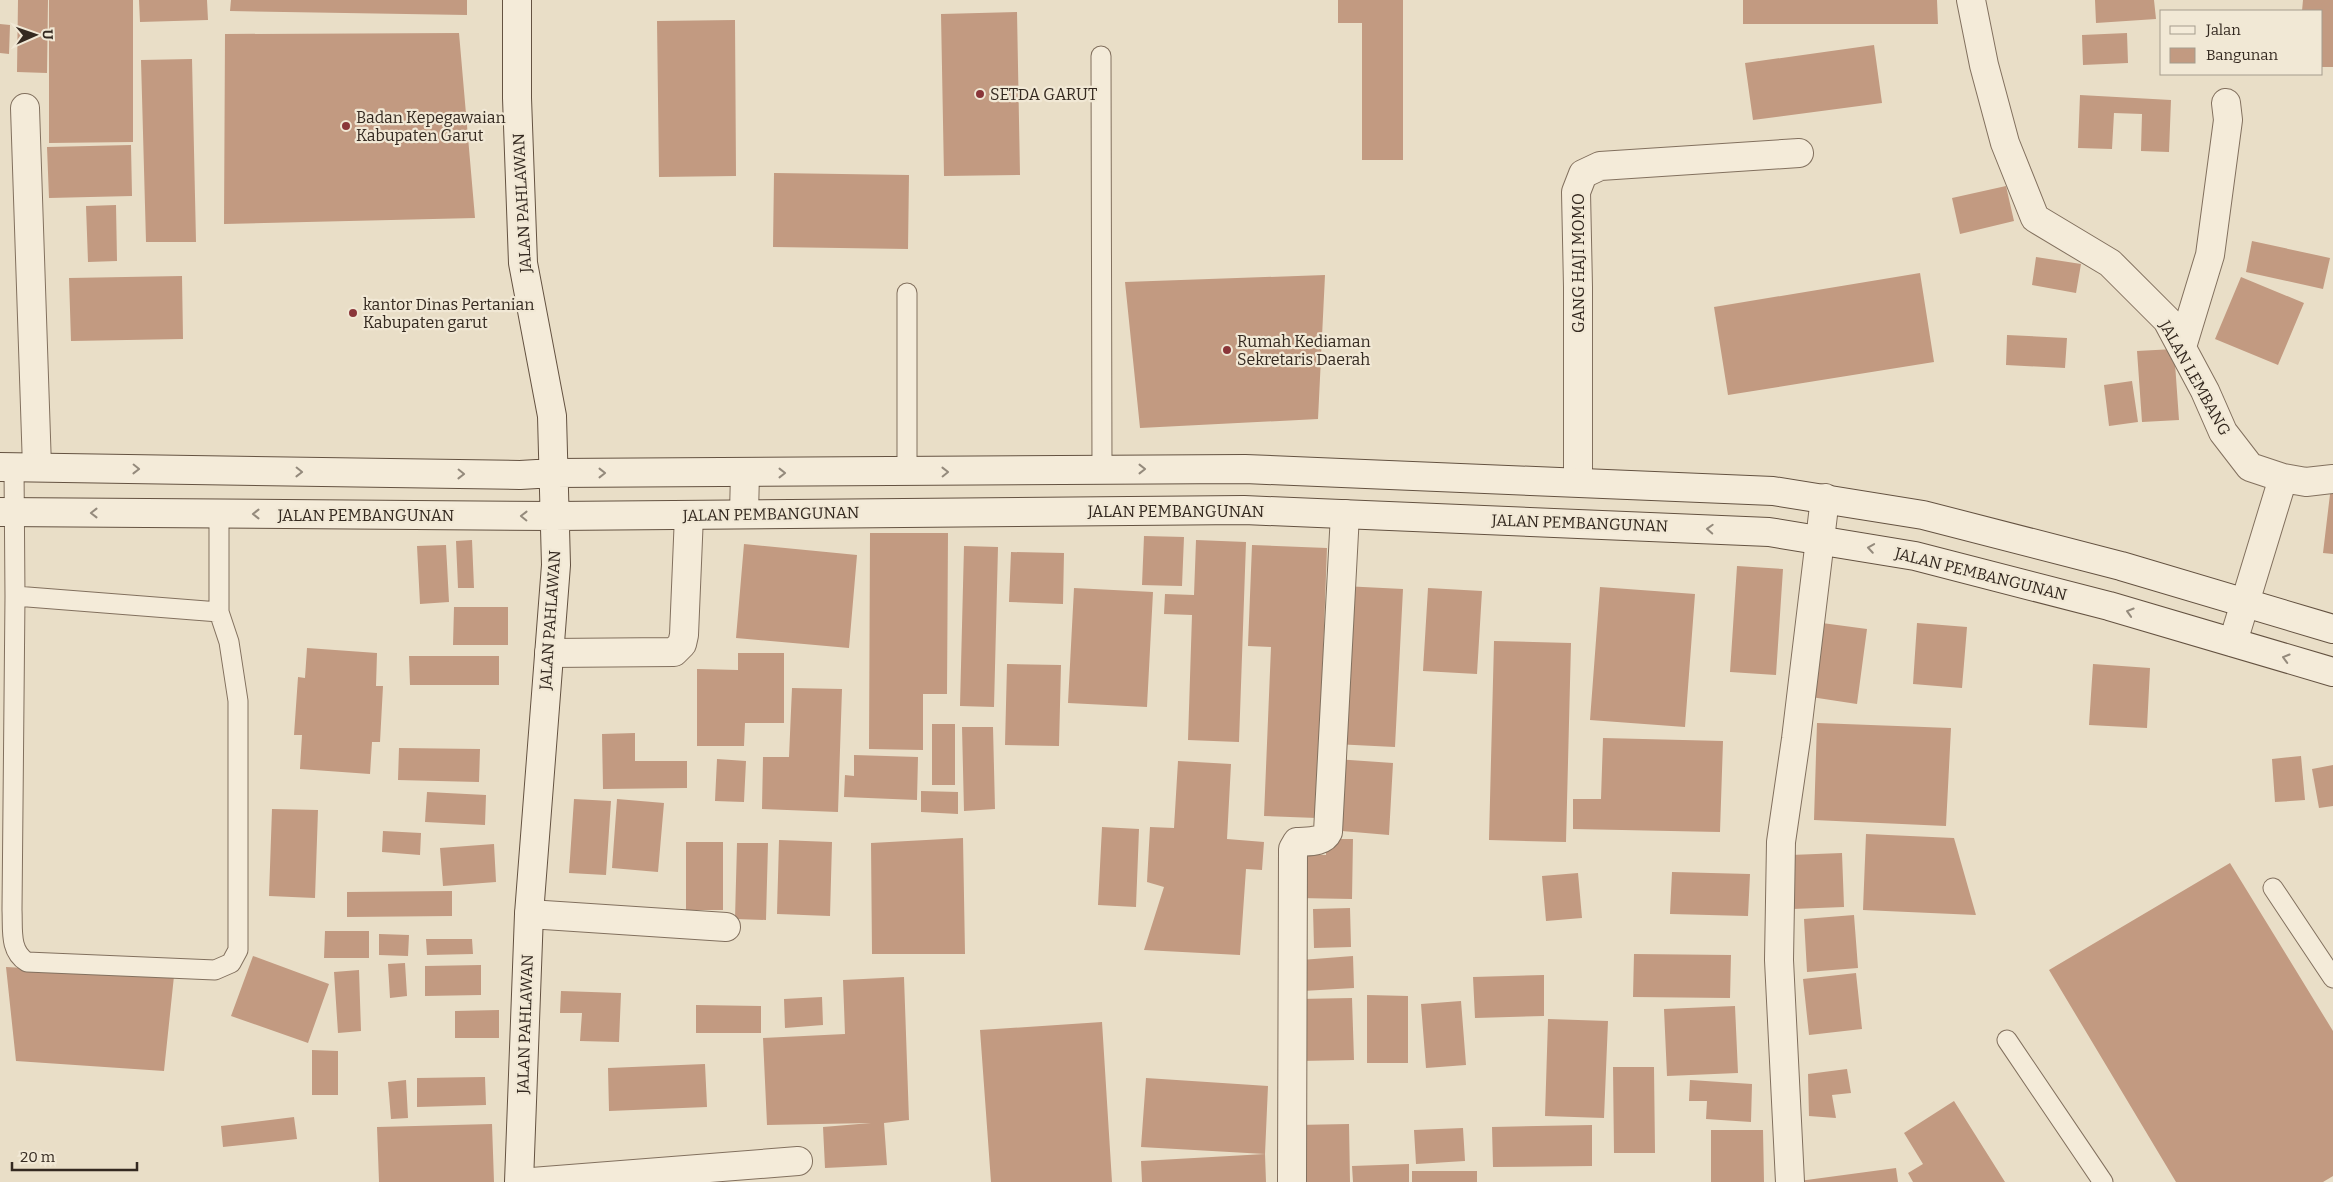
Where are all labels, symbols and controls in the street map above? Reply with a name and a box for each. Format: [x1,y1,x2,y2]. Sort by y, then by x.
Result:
north arrow [10,10,60,60]
legend [2160,10,2323,75]
text: Jalan [2205,21,2241,39]
text: U [39,29,56,41]
text: Bangunan [2206,46,2278,64]
place label: SETDA GARUT [990,85,1097,104]
marker: SETDA GARUT [974,88,986,100]
place label: Badan Kepegawaian Kabupaten Garut [356,108,506,145]
marker: Badan Kepegawaian Kabupaten Garut [340,120,352,132]
street label: JALAN PAHLAWAN [509,132,535,274]
street label: GANG HAJI MOMO [1569,193,1588,333]
place label: kantor Dinas Pertanian Kabupaten garut [363,295,534,332]
marker: kantor Dinas Pertanian Kabupaten garut [347,307,359,319]
street label: JALAN LEMBANG [2155,316,2235,439]
place label: Rumah Kediaman Sekretaris Daerah [1237,332,1371,369]
marker: Rumah Kediaman Sekretaris Daerah [1221,344,1233,356]
one-way arrow [132,464,140,474]
one-way arrow [1139,464,1147,474]
one-way arrow [295,467,303,477]
one-way arrow [942,467,949,477]
one-way arrow [599,468,607,478]
one-way arrow [779,468,787,478]
one-way arrow [457,469,465,480]
street label: JALAN PEMBANGUNAN [1087,502,1265,521]
street label: JALAN PEMBANGUNAN [682,503,860,525]
street label: JALAN PEMBANGUNAN [277,506,455,525]
one-way arrow [90,508,98,518]
one-way arrow [252,509,260,519]
street label: JALAN PEMBANGUNAN [1490,510,1669,536]
one-way arrow [520,511,528,521]
one-way arrow [1705,523,1713,534]
street label: JALAN PEMBANGUNAN [1892,543,2069,605]
one-way arrow [1866,544,1875,554]
street label: JALAN PAHLAWAN [536,549,564,691]
one-way arrow [2127,607,2135,617]
one-way arrow [2283,653,2291,663]
street label: JALAN PAHLAWAN [513,953,537,1095]
scale bar [12,1140,138,1172]
text: 20 m [20,1148,56,1166]

